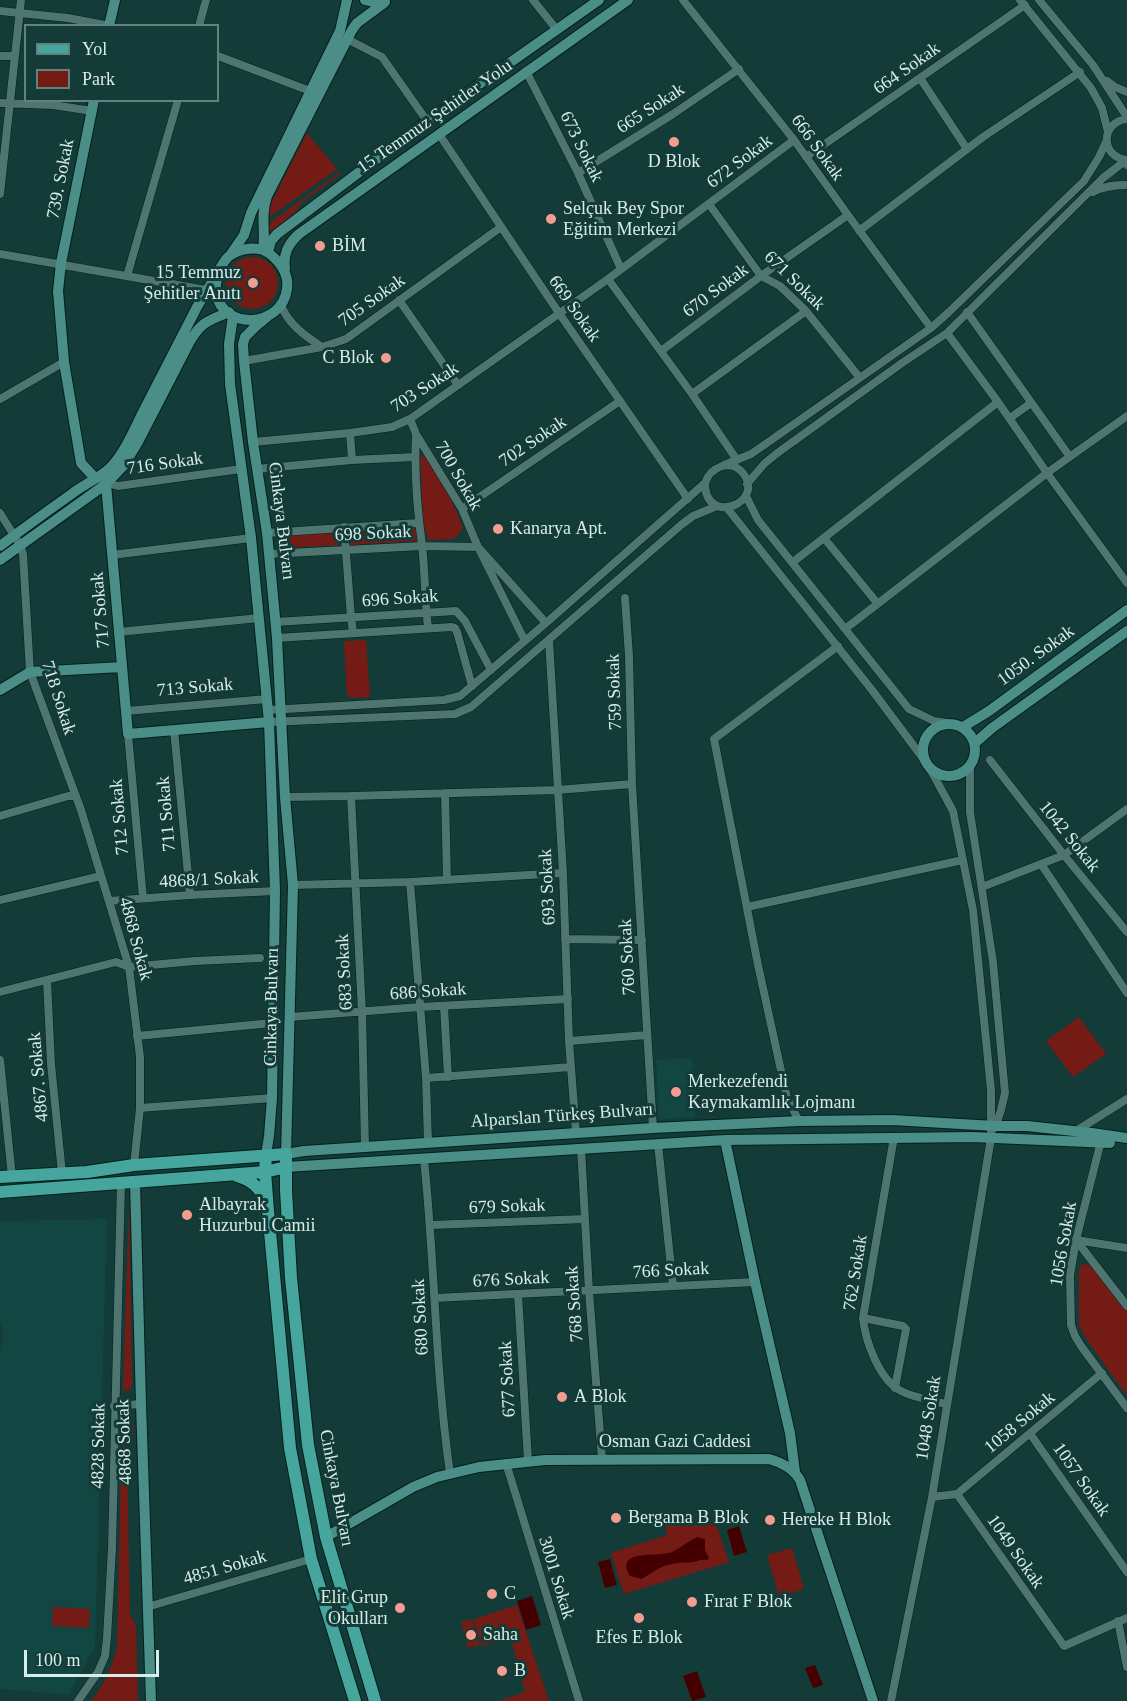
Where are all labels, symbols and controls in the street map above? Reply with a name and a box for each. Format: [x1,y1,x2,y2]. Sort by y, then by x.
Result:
legend [24,24,219,102]
street label: 664 Sokak [869,38,945,100]
text: Yol [82,39,107,59]
street label: 15 Temmuz Şehitler Yolu [353,55,517,179]
text: Park [82,69,115,89]
street label: 665 Sokak [613,79,689,139]
street label: 673 Sokak [555,108,607,186]
street label: 666 Sokak [786,111,848,185]
street label: 672 Sokak [703,130,777,194]
marker: D Blok [667,135,681,149]
street label: 739. Sokak [43,137,79,221]
place label: D Blok [648,151,700,173]
place label: Selçuk Bey Spor Eğitim Merkezi [563,198,684,240]
marker: Selçuk Bey Spor Eğitim Merkezi [544,212,558,226]
place label: BİM [332,235,366,257]
marker: BİM [313,239,327,253]
street label: 671 Sokak [759,247,829,315]
street label: 670 Sokak [679,259,753,323]
place label: 15 Temmuz Şehitler Anıtı [144,262,241,304]
street label: 705 Sokak [334,270,410,332]
street label: 669 Sokak [543,271,605,347]
marker: 15 Temmuz Şehitler Anıtı [246,276,260,290]
place label: C Blok [322,347,374,369]
marker: C Blok [379,351,393,365]
street label: 703 Sokak [387,358,463,418]
street label: 702 Sokak [495,412,571,472]
street label: 700 Sokak [430,437,486,515]
street label: 716 Sokak [126,448,204,480]
street label: Cinkaya Bulvarı [263,461,299,581]
place label: Kanarya Apt. [510,518,607,540]
street label: 698 Sokak [334,521,412,547]
marker: Kanarya Apt. [491,522,505,536]
street label: 717 Sokak [87,571,115,649]
street label: 696 Sokak [361,586,439,612]
street label: 1050. Sokak [993,621,1079,691]
street label: 759 Sokak [603,653,627,731]
street label: 718 Sokak [36,658,80,738]
street label: 713 Sokak [156,674,234,702]
street label: 711 Sokak [153,775,181,853]
street label: 712 Sokak [106,778,134,856]
street label: 1042 Sokak [1034,797,1104,877]
street label: 693 Sokak [535,848,561,926]
street label: 4868/1 Sokak [159,867,259,893]
street label: 4868 Sokak [114,895,156,983]
street label: 760 Sokak [615,918,641,996]
street label: 683 Sokak [332,933,358,1011]
street label: Cinkaya Bulvarı [260,948,284,1066]
street label: 686 Sokak [389,979,467,1005]
street label: 4867. Sokak [24,1031,54,1123]
place label: Merkezefendi Kaymakamlık Lojmanı [688,1071,855,1114]
marker: Merkezefendi Kaymakamlık Lojmanı [669,1085,683,1099]
street label: Alparslan Türkeş Bulvarı [470,1099,654,1133]
place label: Albayrak Huzurbul Camii [199,1194,315,1236]
street label: 679 Sokak [468,1195,546,1219]
street label: 1056 Sokak [1046,1200,1082,1288]
marker: Albayrak Huzurbul Camii [180,1208,194,1222]
street label: 762 Sokak [839,1234,873,1312]
street label: 766 Sokak [632,1258,710,1284]
street label: 768 Sokak [562,1265,588,1343]
street label: 676 Sokak [472,1267,550,1293]
street label: 680 Sokak [408,1278,434,1356]
street label: 677 Sokak [495,1340,521,1418]
street label: 1048 Sokak [912,1374,946,1462]
place label: A Blok [574,1386,627,1408]
street label: 1058 Sokak [980,1387,1060,1459]
marker: A Blok [555,1390,569,1404]
street label: 4868 Sokak [113,1399,137,1485]
street label: 4828 Sokak [87,1403,111,1489]
street label: Cinkaya Bulvarı [314,1428,358,1548]
street label: Osman Gazi Caddesi [599,1431,751,1453]
street label: 1057 Sokak [1048,1439,1114,1521]
place label: Bergama B Blok [628,1507,749,1529]
place label: Hereke H Blok [782,1509,891,1531]
marker: Bergama B Blok [609,1511,623,1525]
street label: 1049 Sokak [982,1511,1048,1593]
marker: Hereke H Blok [763,1513,777,1527]
street label: 3001 Sokak [533,1534,579,1622]
street label: 4851 Sokak [181,1546,269,1590]
place label: C [504,1583,516,1605]
place label: Elit Grup Okulları [321,1587,388,1630]
marker: C [485,1587,499,1601]
place label: Fırat F Blok [704,1591,792,1613]
marker: Fırat F Blok [685,1595,699,1609]
marker: Elit Grup Okulları [393,1601,407,1615]
marker: Efes E Blok [632,1611,646,1625]
place label: Saha [483,1624,518,1646]
place label: Efes E Blok [596,1627,682,1649]
marker: Saha [464,1628,478,1642]
scale bar [27,1638,162,1676]
text: 100 m [35,1650,81,1670]
place label: B [514,1660,526,1682]
marker: B [495,1664,509,1678]

